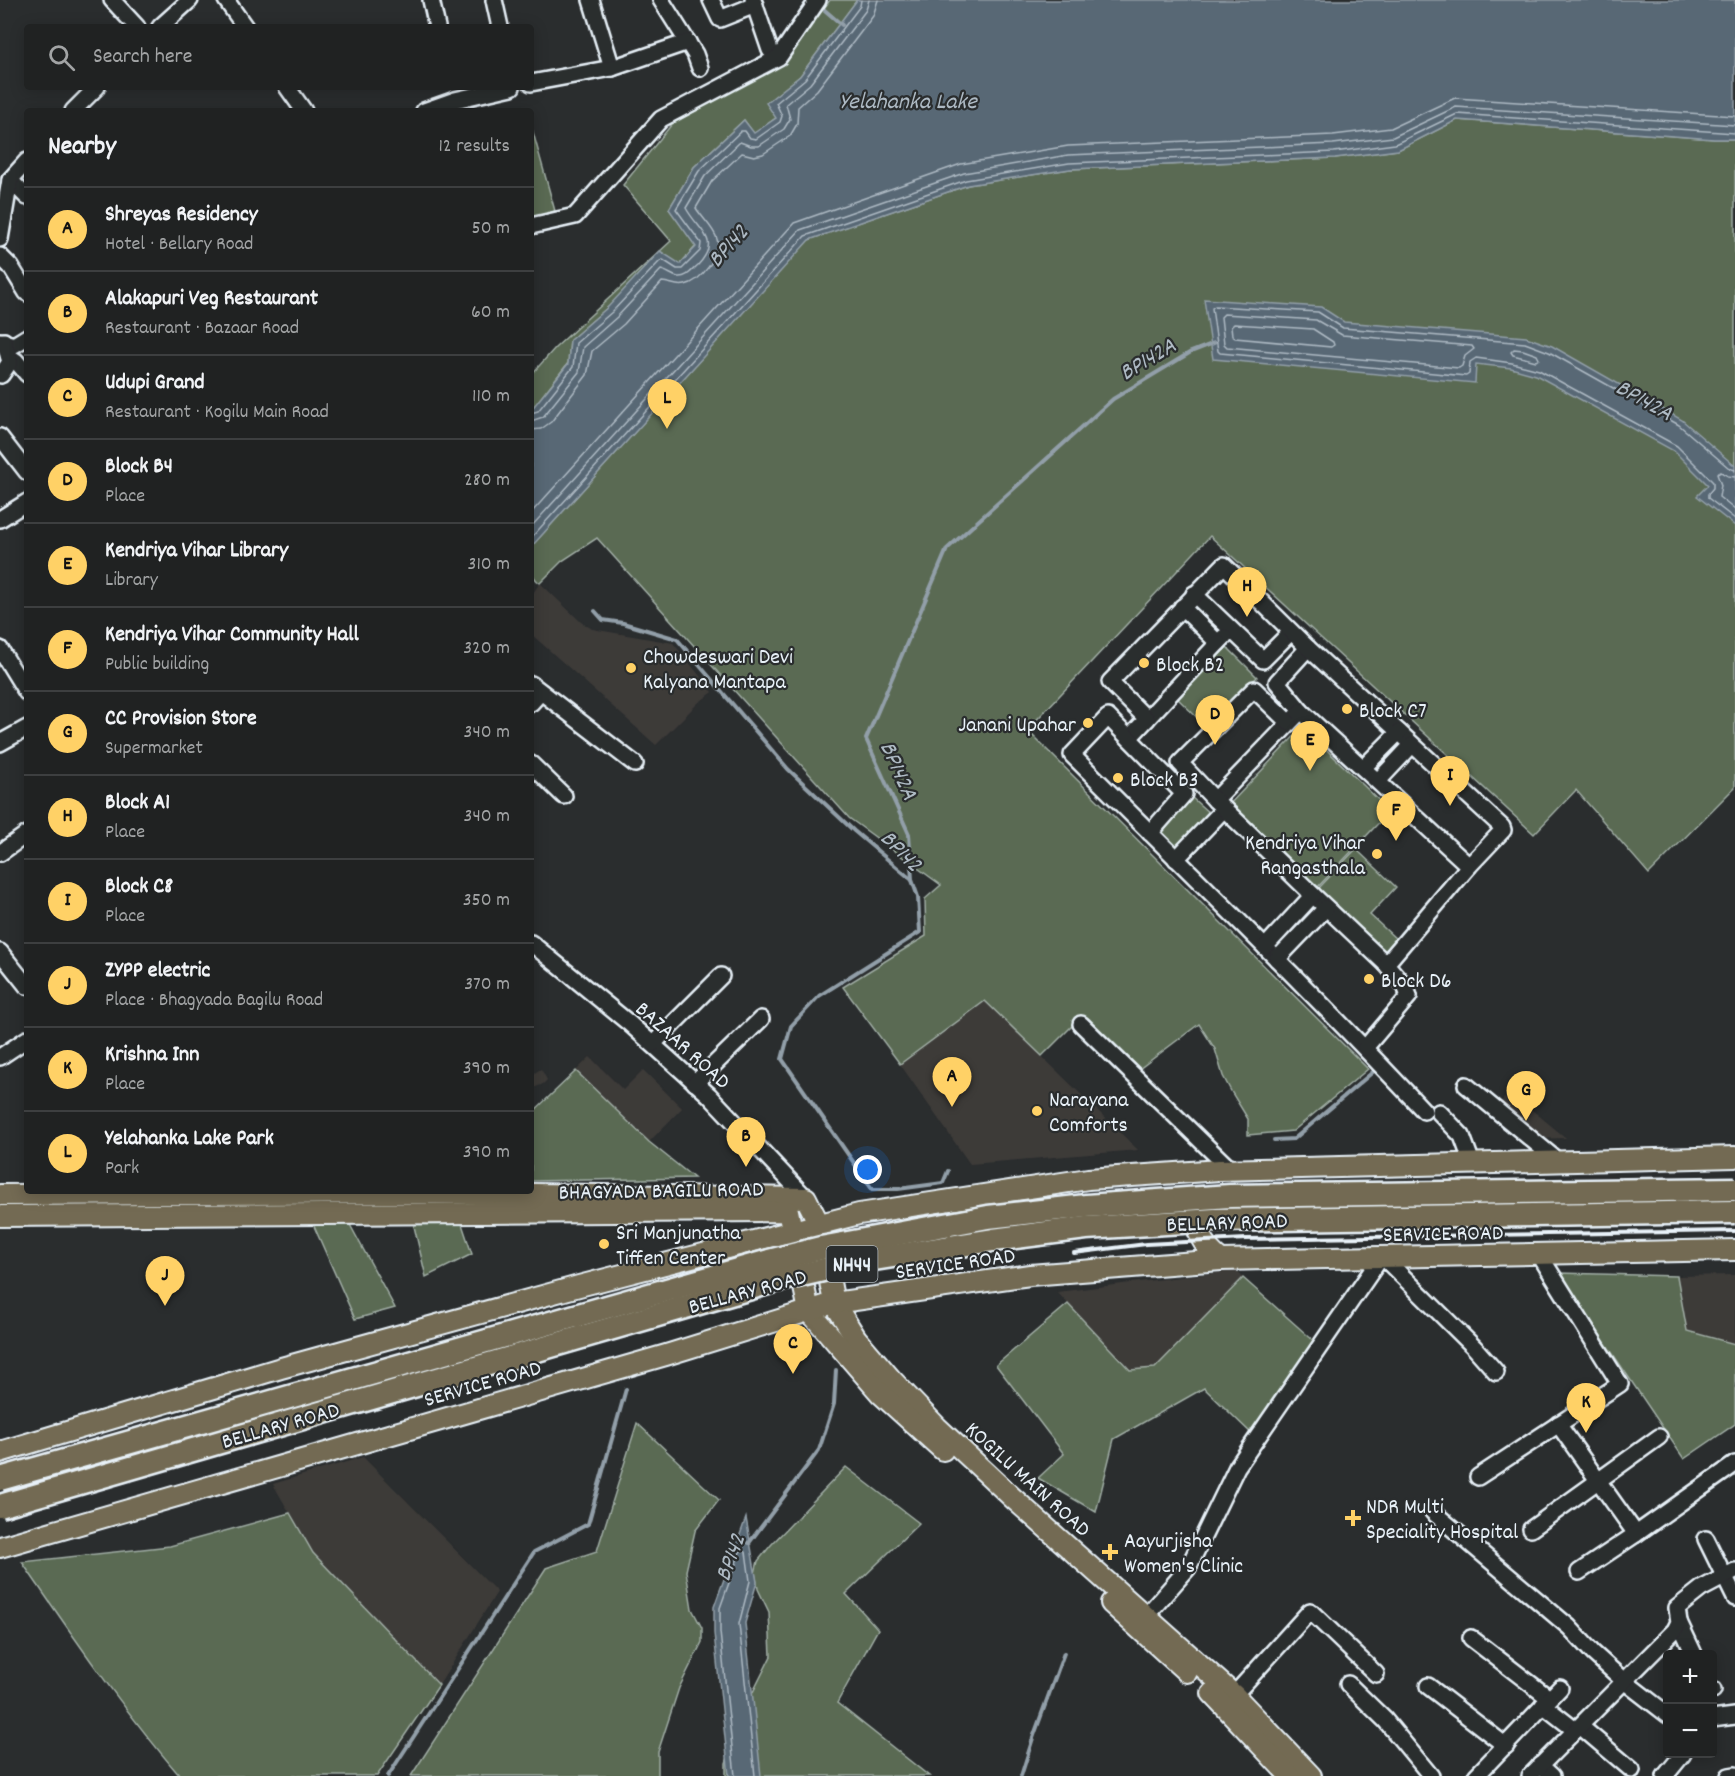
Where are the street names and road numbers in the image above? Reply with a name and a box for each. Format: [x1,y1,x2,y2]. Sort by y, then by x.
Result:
street label: BAZAAR ROAD [627,995,736,1098]
street label: BHAGYADA BAGILU ROAD [558,1175,764,1210]
street label: BELLARY ROAD [1166,1207,1288,1242]
street label: SERVICE ROAD [1383,1219,1504,1252]
street label: SERVICE ROAD [894,1242,1017,1289]
road number: NH44 [826,1246,878,1282]
street label: BELLARY ROAD [685,1263,810,1324]
street label: SERVICE ROAD [421,1354,545,1417]
street label: BELLARY ROAD [219,1396,343,1459]
street label: KOGILU MAIN ROAD [957,1416,1096,1546]

